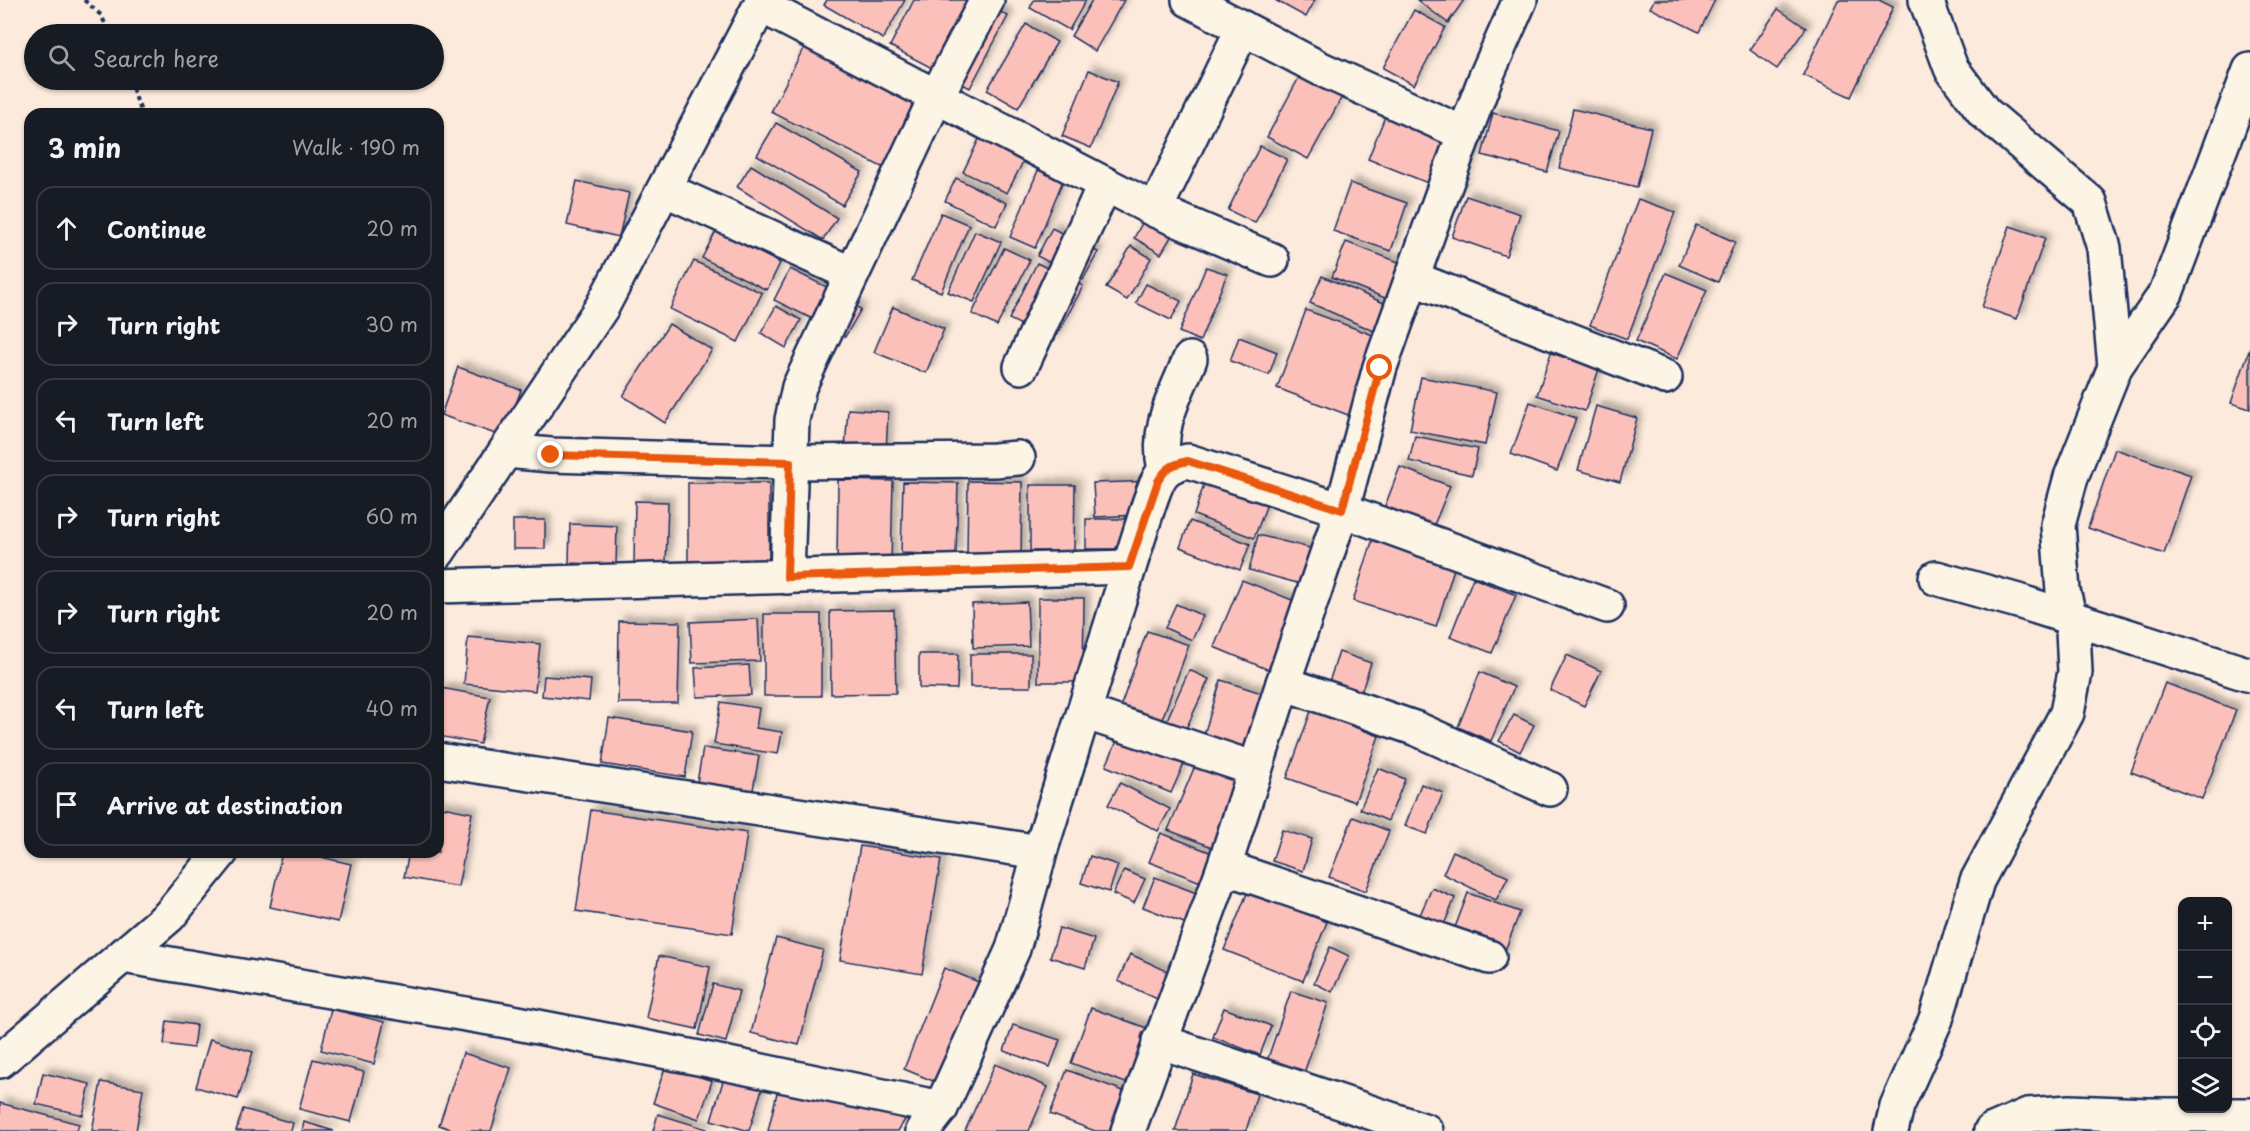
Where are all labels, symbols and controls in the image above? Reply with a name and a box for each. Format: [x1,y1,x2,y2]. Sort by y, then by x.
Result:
search box [24,24,444,90]
icon: search [45,41,78,74]
text: Search here [93,41,219,74]
text: 3 min [48,128,121,167]
text: Walk · 190 m [292,132,420,162]
icon: ahead [50,212,83,245]
text: Continue [107,212,206,245]
text: 20 m [366,213,418,243]
icon: right [50,308,83,341]
text: Turn right [107,308,220,341]
text: 30 m [365,309,418,339]
route start [1366,354,1392,380]
icon: left [50,404,83,437]
text: Turn left [107,404,204,437]
text: 20 m [366,405,418,435]
route end [537,441,563,467]
icon: right [50,500,83,533]
text: Turn right [107,500,220,533]
text: 60 m [366,501,418,531]
icon: right [50,596,83,629]
text: Turn right [107,596,220,629]
text: 20 m [366,597,418,627]
icon: left [50,692,83,725]
text: Turn left [107,692,204,725]
text: 40 m [366,693,418,723]
icon: arrive [50,788,83,821]
text: Arrive at destination [107,788,343,821]
map controls [2178,897,2232,1113]
button: + [2178,897,2232,951]
button: − [2178,951,2232,1005]
button: locate [2178,1005,2232,1059]
button: layers [2178,1059,2232,1113]

